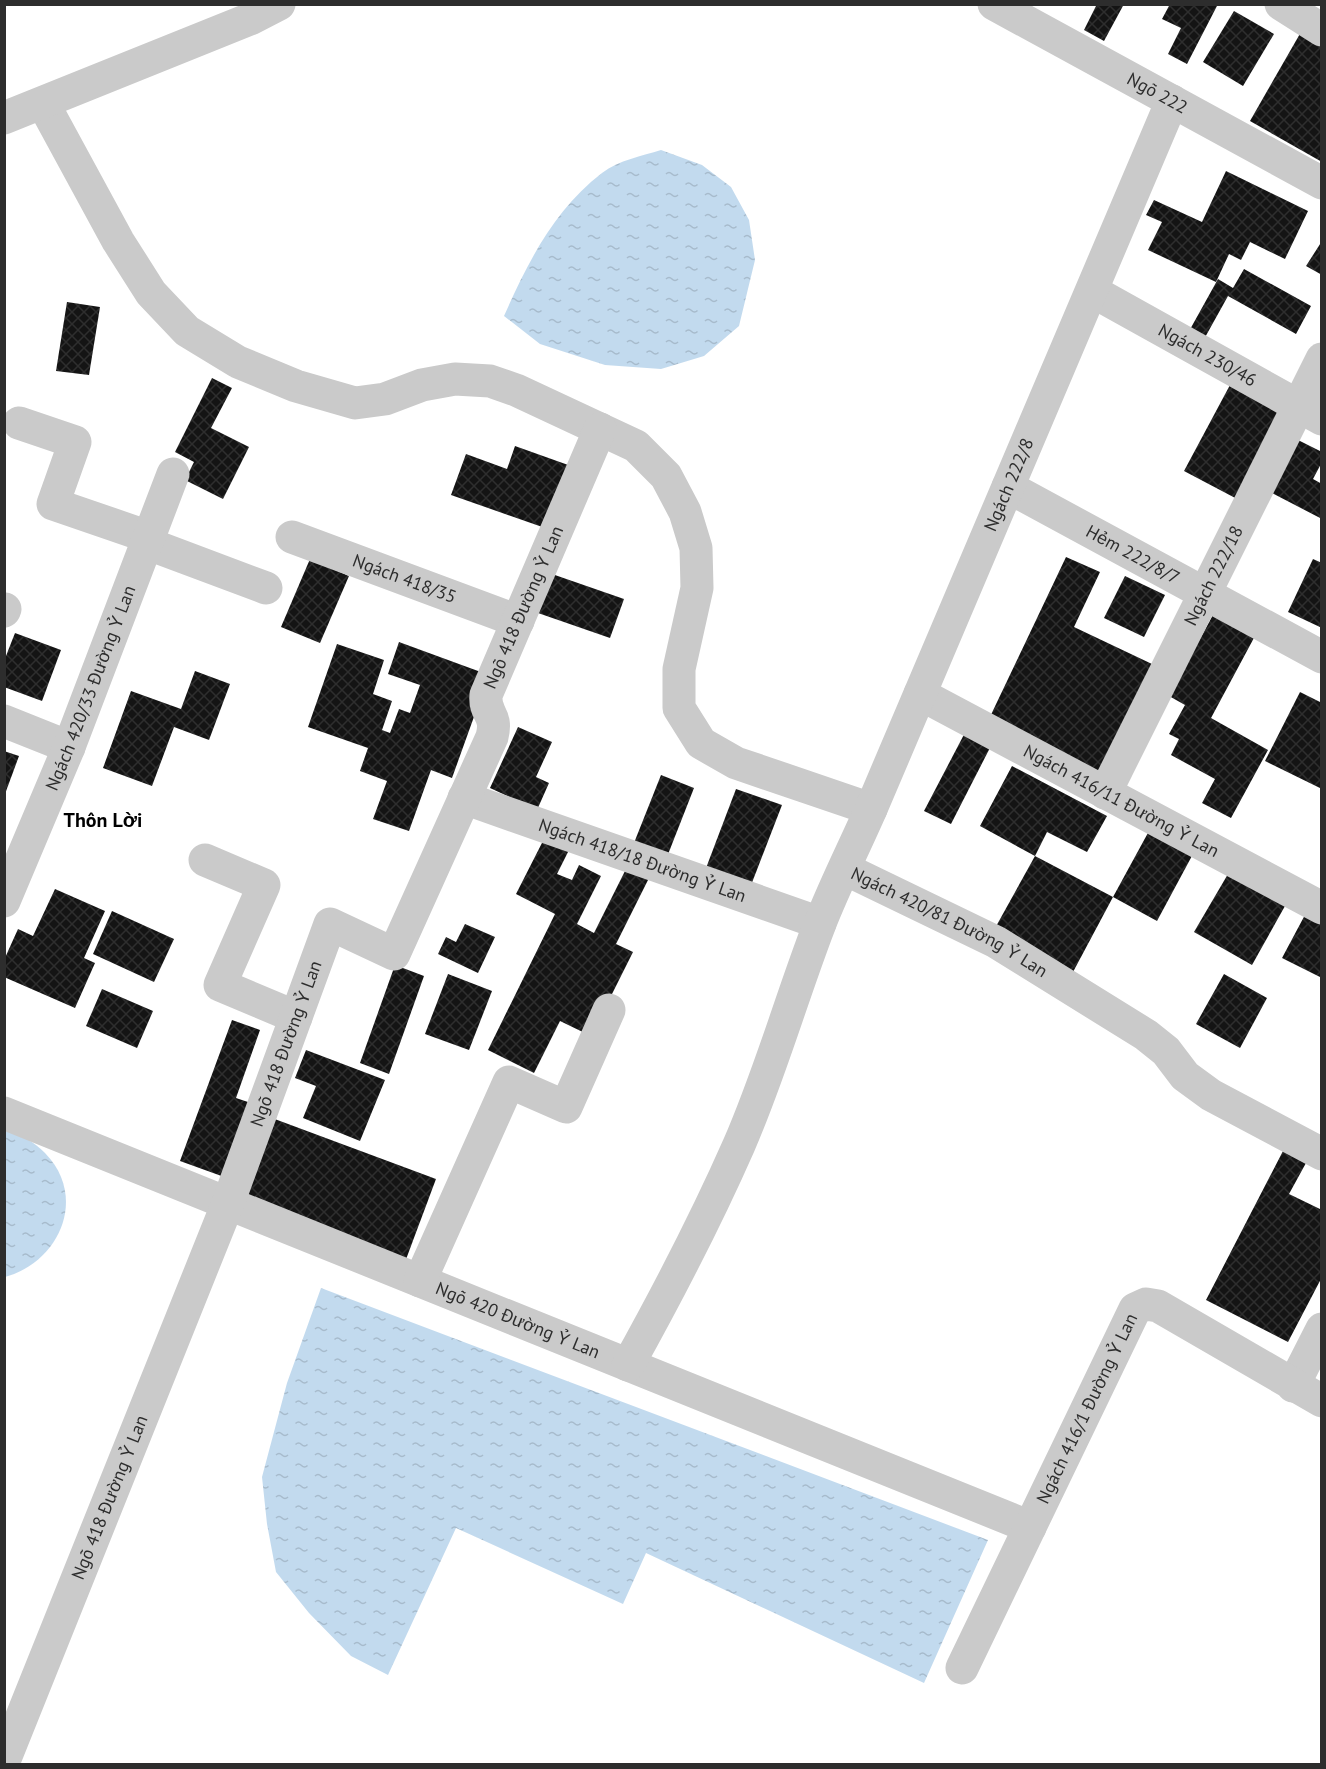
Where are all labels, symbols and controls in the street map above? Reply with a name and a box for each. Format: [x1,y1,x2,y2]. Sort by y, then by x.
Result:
street label: Ngõ 222 [1123,67,1192,118]
street label: Ngách 230/46 [1154,318,1261,391]
street label: Ngách 222/8 [978,435,1038,535]
street label: Hẻm 222/8/7 [1082,519,1184,589]
street label: Ngõ 418 Đường Ỷ Lan [478,522,568,692]
street label: Ngách 222/18 [1179,522,1248,629]
street label: Ngách 418/35 [350,549,460,608]
street label: Ngách 420/33 Đường Ỷ Lan [40,582,141,794]
street label: Ngách 416/11 Đường Ỷ Lan [1020,739,1223,862]
district label: Thôn Lời [64,807,142,833]
street label: Ngách 418/18 Đường Ỷ Lan [536,813,749,907]
street label: Ngách 420/81 Đường Ỷ Lan [847,862,1052,982]
street label: Ngõ 418 Đường Ỷ Lan [245,957,327,1130]
street label: Ngõ 420 Đường Ỷ Lan [432,1276,603,1363]
street label: Ngách 416/1 Đường Ỷ Lan [1031,1309,1142,1507]
street label: Ngõ 418 Đường Ỷ Lan [66,1412,153,1583]

